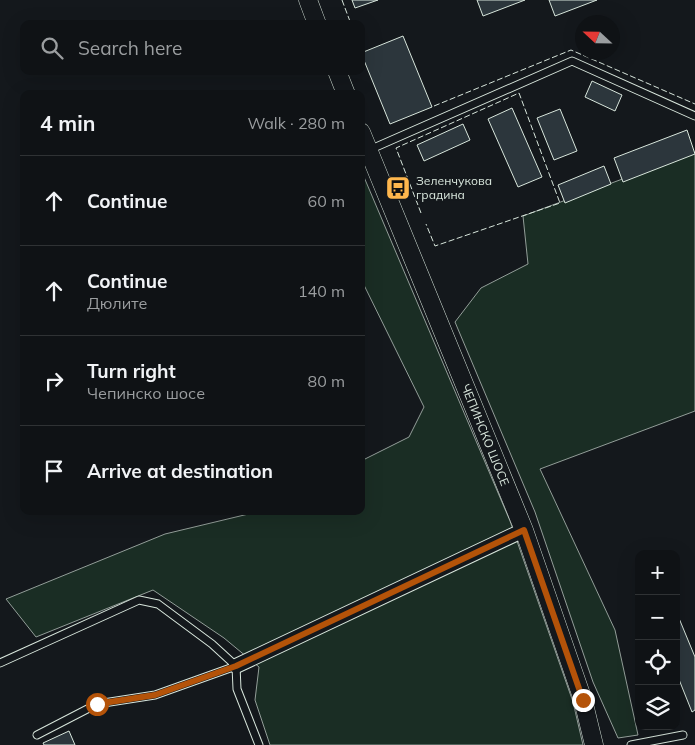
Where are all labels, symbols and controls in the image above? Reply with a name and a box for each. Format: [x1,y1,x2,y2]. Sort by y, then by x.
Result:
north arrow [575,15,620,60]
search box [20,20,365,75]
icon: search [38,34,66,62]
text: Search here [78,36,182,60]
text: 4 min [40,110,95,136]
text: Walk · 280 m [247,113,345,133]
place label: Зеленчукова градина [416,173,492,202]
bus stop icon: Зеленчукова градина [385,175,411,201]
icon: ahead [40,187,68,215]
text: Continue [87,189,167,213]
text: 60 m [308,191,345,211]
text: Continue [87,269,167,293]
icon: ahead [40,277,68,305]
text: 140 m [298,281,345,301]
text: Дюлите [87,293,147,313]
text: Turn right [87,359,176,383]
icon: right [40,367,68,395]
text: 80 m [308,371,345,391]
street label: ЧЕПИНСКО ШОСЕ [458,382,513,488]
text: Чепинско шосе [87,383,205,403]
icon: arrive [40,457,68,485]
text: Arrive at destination [87,459,273,483]
map controls [635,550,680,730]
button: + [635,550,680,595]
button: − [635,595,680,640]
button: locate [635,640,680,685]
button: layers [635,685,680,730]
route end [572,689,595,712]
route start [86,693,109,716]

